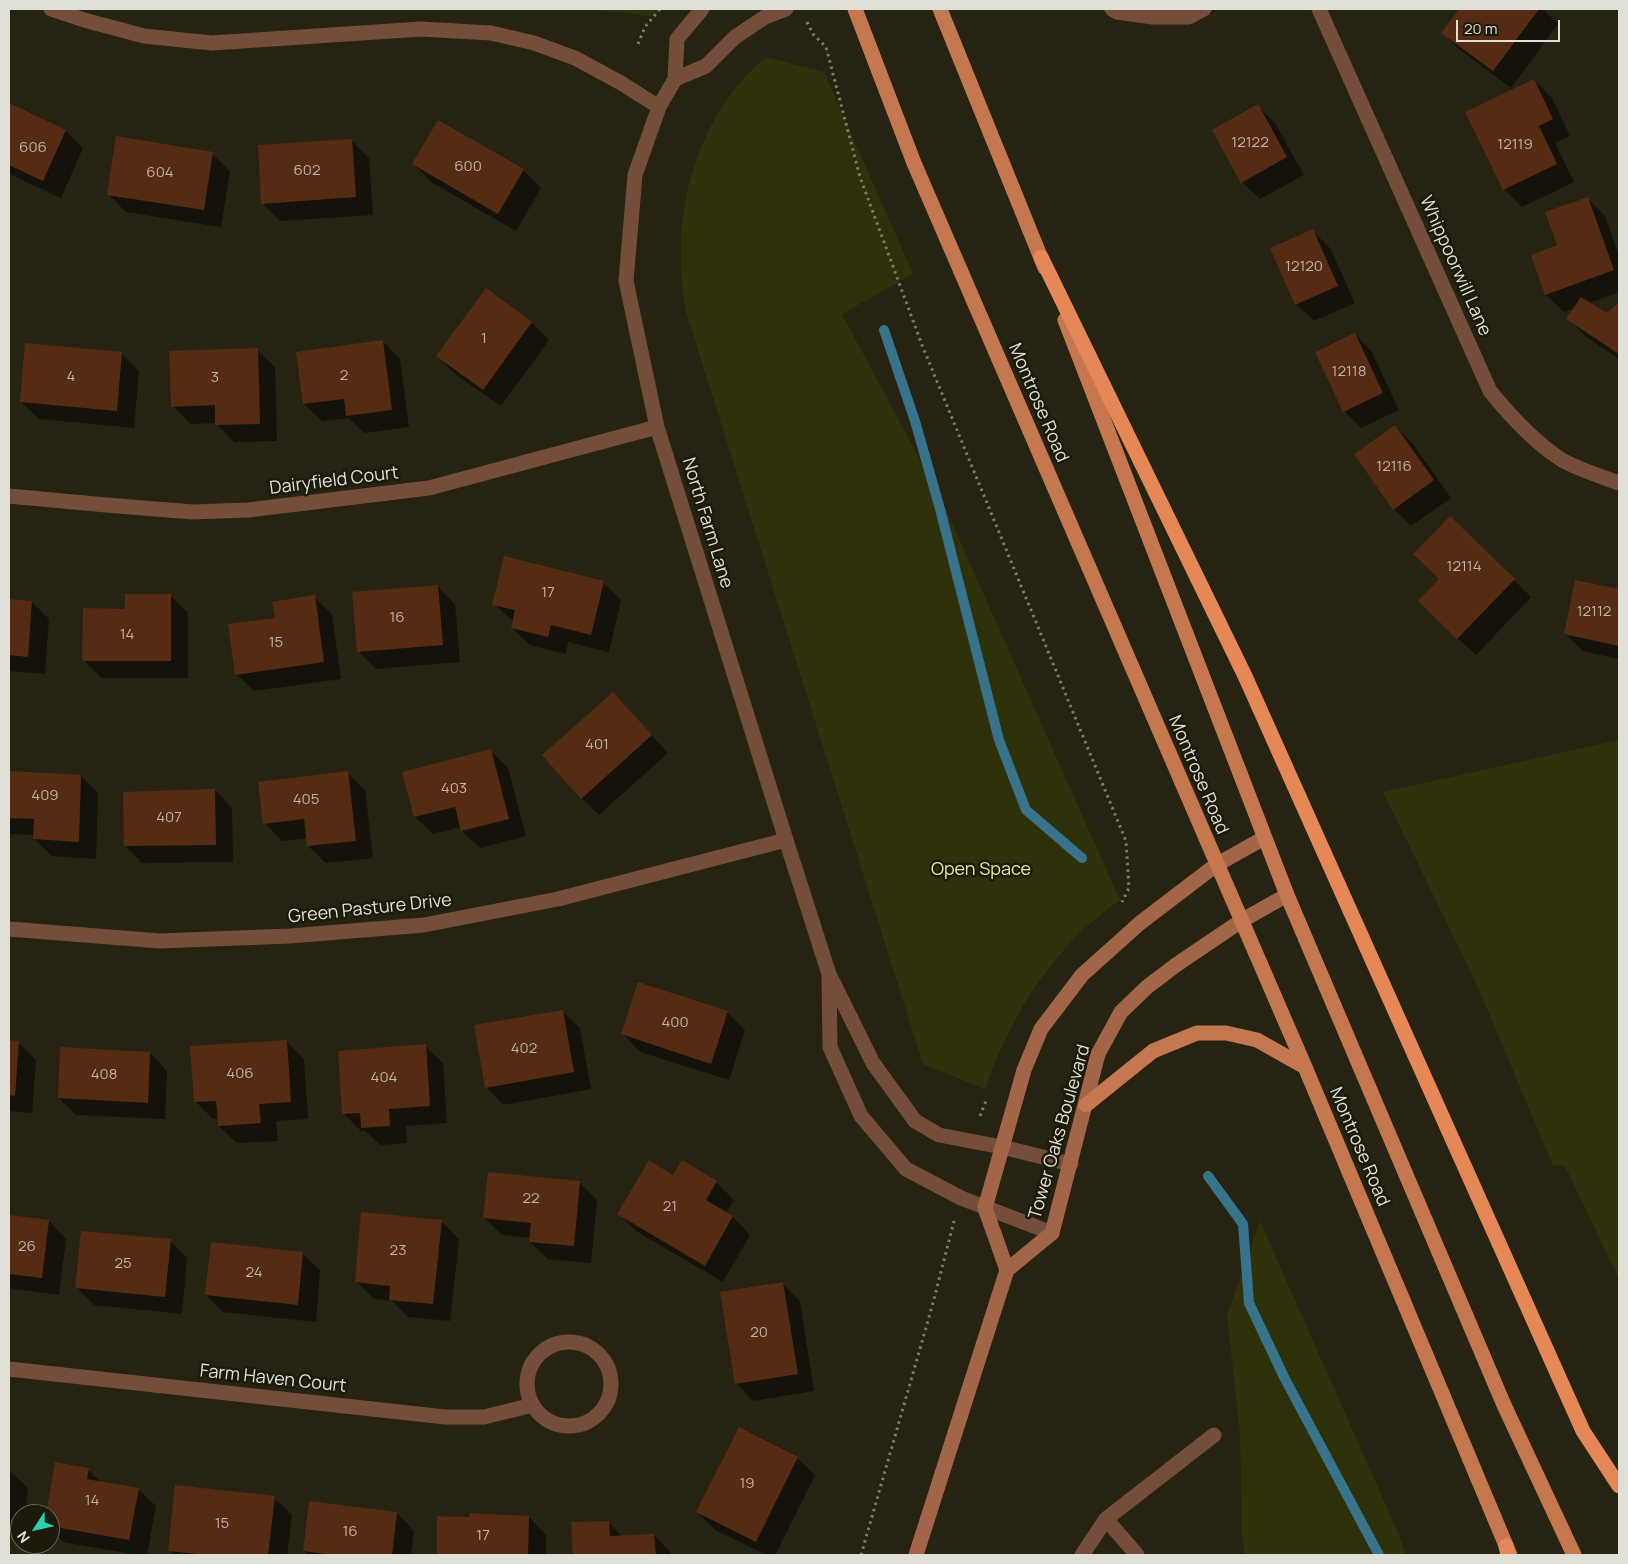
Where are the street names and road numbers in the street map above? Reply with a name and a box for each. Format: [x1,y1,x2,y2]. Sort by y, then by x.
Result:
street label: Whippoorwill Lane [1414,193,1496,339]
street label: Montrose Road [1003,340,1073,466]
street label: North Farm Lane [677,455,737,591]
street label: Dairyfield Court [268,462,400,500]
street label: Montrose Road [1163,712,1233,838]
street label: Green Pasture Drive [287,890,453,928]
street label: Tower Oaks Boulevard [1025,1042,1095,1222]
street label: Montrose Road [1324,1084,1394,1210]
street label: Farm Haven Court [199,1361,347,1397]

